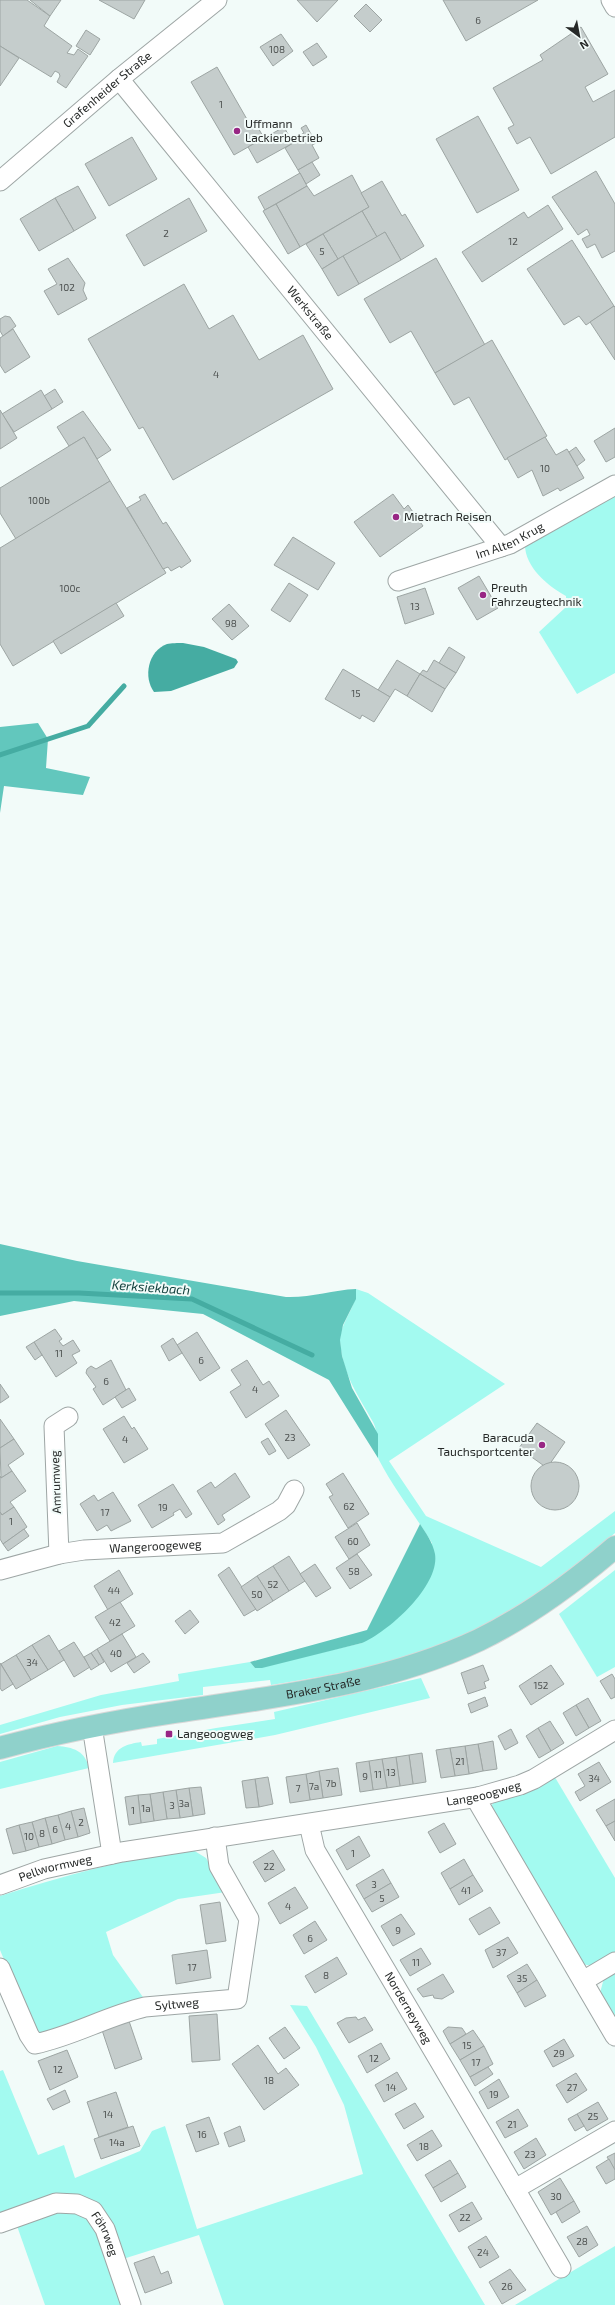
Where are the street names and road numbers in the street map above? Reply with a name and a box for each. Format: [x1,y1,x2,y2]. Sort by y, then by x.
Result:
street label: Grafenheider Straße [60,48,154,130]
street label: Werkstraße [285,283,337,342]
street label: Im Alten Krug [474,518,546,561]
street label: Amrumweg [47,1450,63,1514]
street label: Wangeroogeweg [109,1536,202,1555]
street label: Braker Straße [285,1672,362,1701]
street label: Langeoogweg [445,1777,522,1808]
street label: Pellwormweg [16,1851,93,1884]
street label: Norderneyweg [382,1969,436,2046]
street label: Syltweg [154,1994,200,2012]
street label: Föhrweg [89,2208,122,2258]

